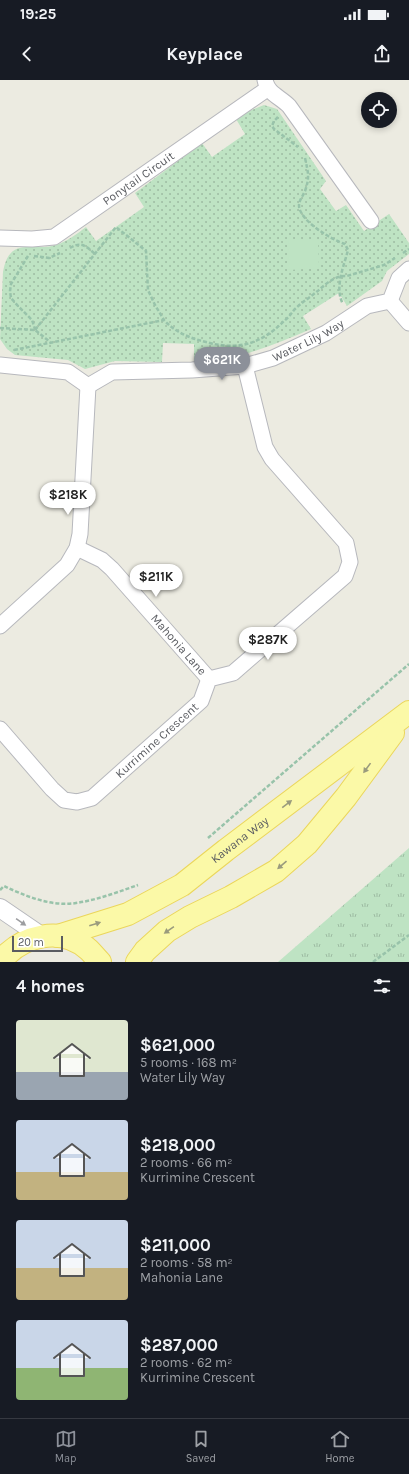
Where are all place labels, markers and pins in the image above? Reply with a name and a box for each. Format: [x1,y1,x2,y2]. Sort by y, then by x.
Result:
pin: $621K [194,347,250,381]
pin: $218K [40,482,96,516]
pin: $211K [128,564,184,598]
pin: $287K [240,627,296,661]

